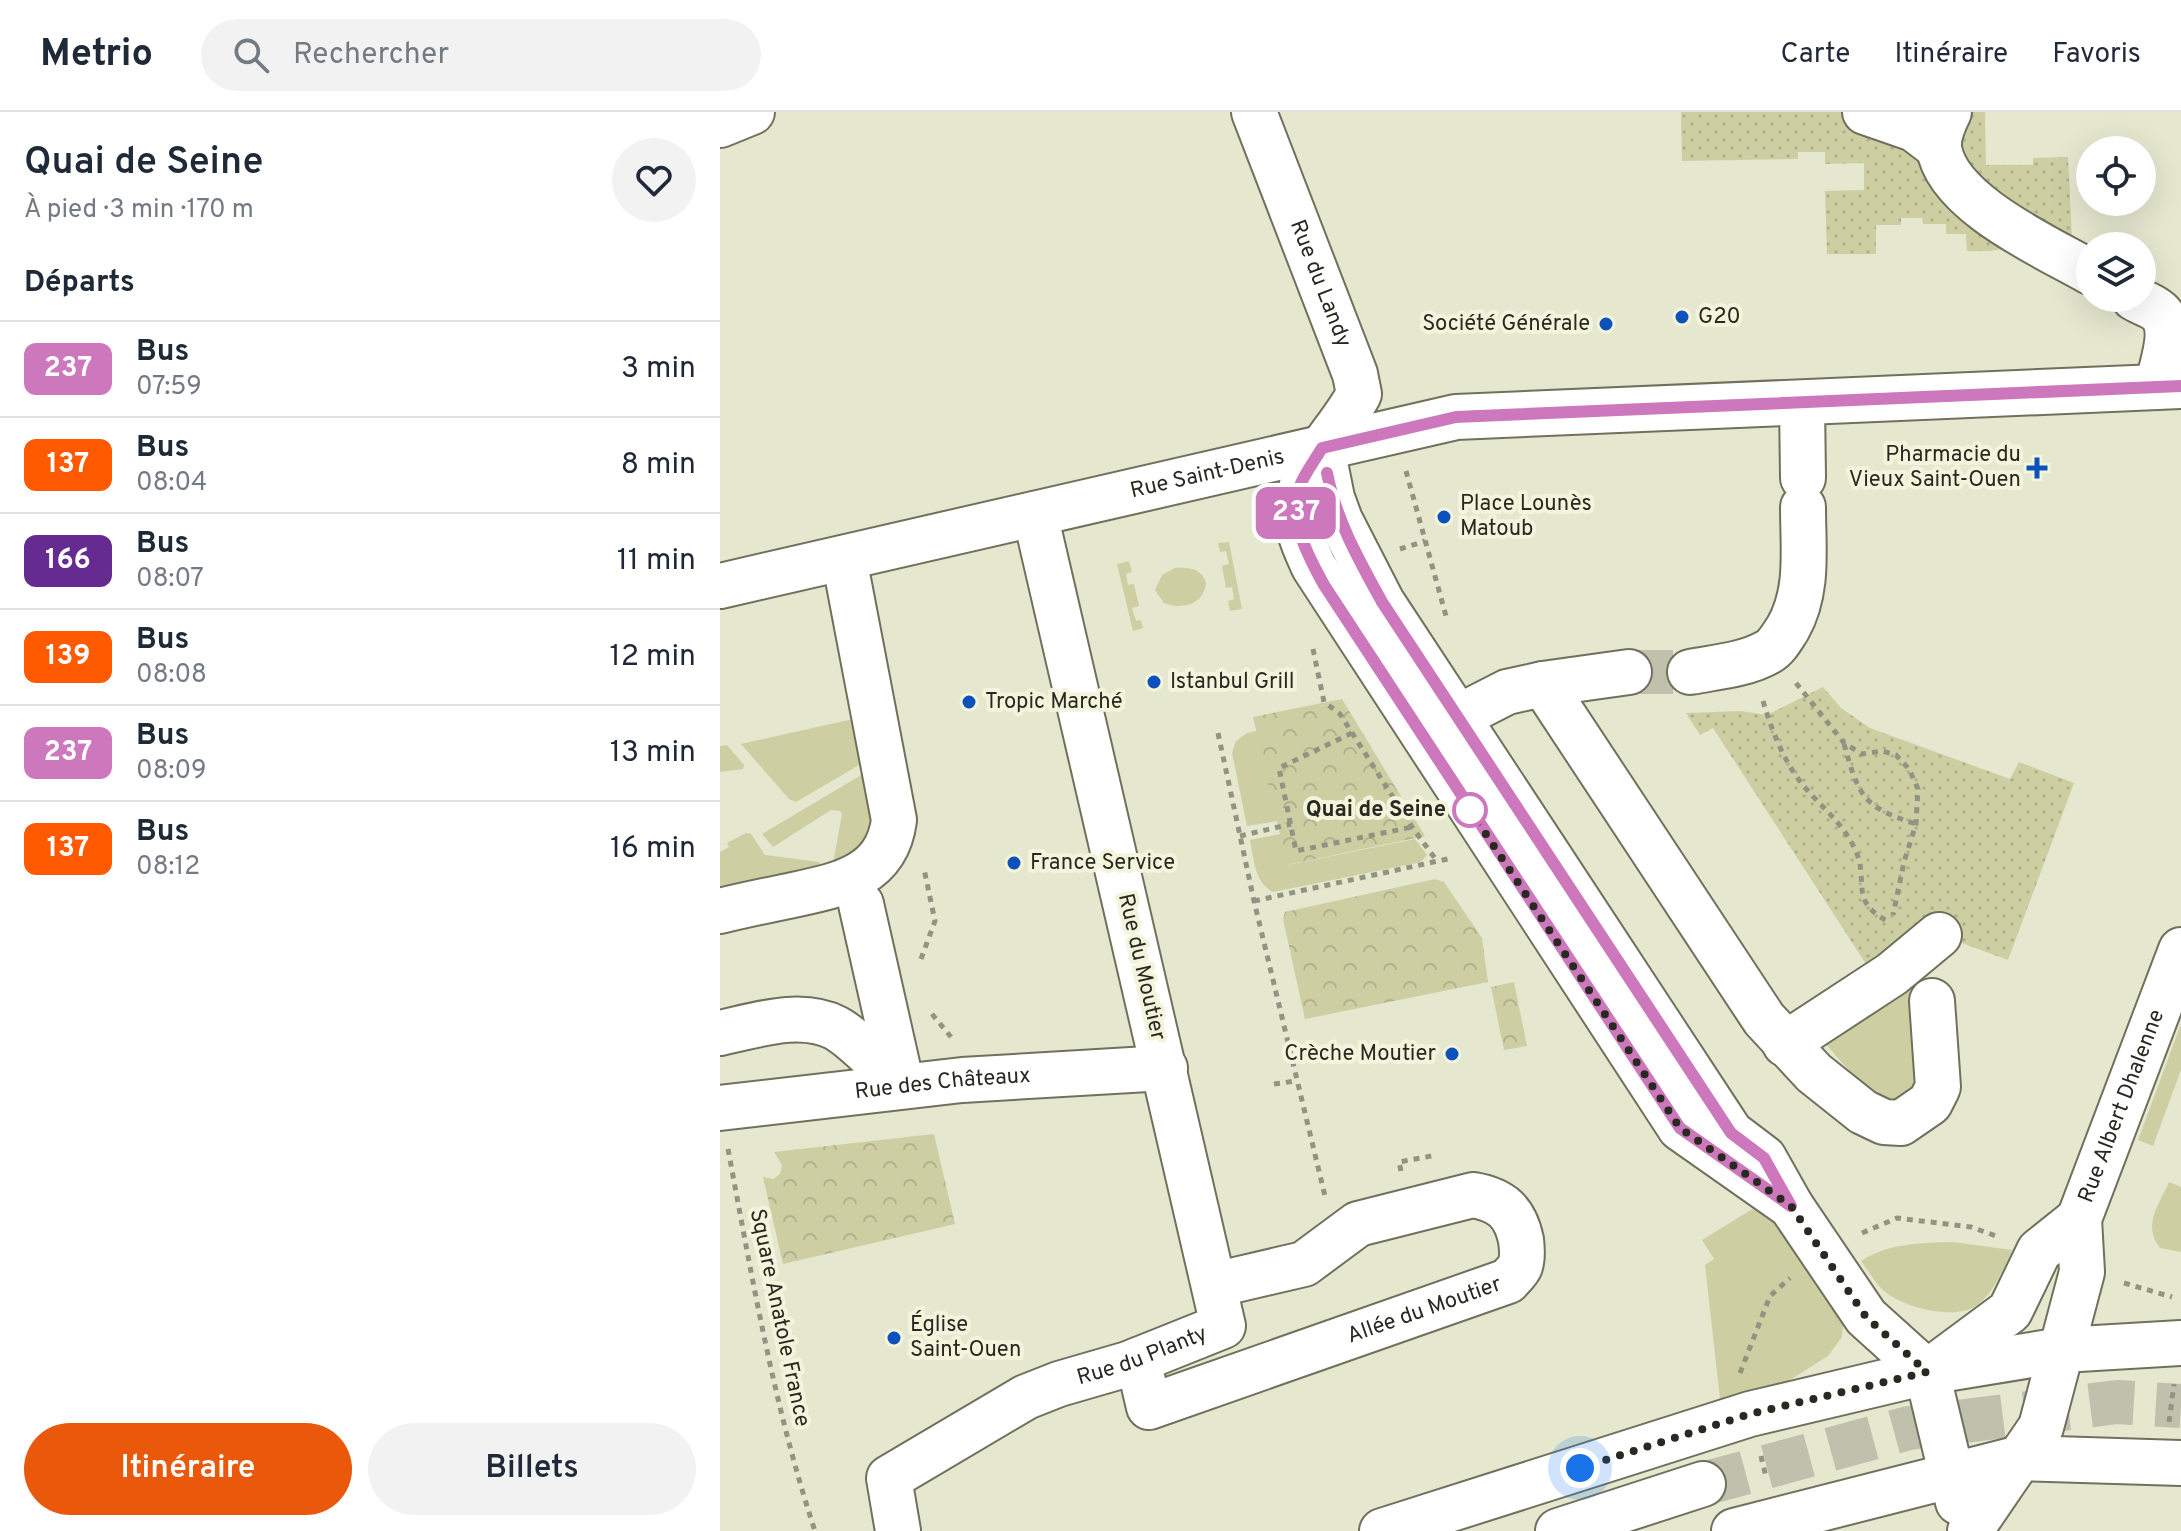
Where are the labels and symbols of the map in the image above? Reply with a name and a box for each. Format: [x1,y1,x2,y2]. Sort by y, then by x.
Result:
street label: Rue du Landy [1283,216,1357,351]
place label: G20 [1698,304,1741,331]
marker: G20 [1673,308,1691,326]
place label: Société Générale [1422,311,1590,338]
marker: Société Générale [1597,315,1615,333]
place label: Pharmacie du Vieux Saint-Ouen [1849,442,2021,494]
street label: Rue Saint-Denis [1128,443,1287,505]
marker: Pharmacie du Vieux Saint-Ouen [2028,459,2046,477]
line badge: 237 [1250,487,1342,539]
place label: Place Lounès Matoub [1460,491,1592,543]
marker: Place Lounès Matoub [1435,508,1453,526]
place label: Istanbul Grill [1170,669,1295,696]
marker: Istanbul Grill [1145,673,1163,691]
place label: Tropic Marché [985,689,1123,716]
marker: Tropic Marché [960,693,978,711]
marker: Quai de Seine [1453,793,1487,827]
place label: Quai de Seine [1306,797,1446,824]
place label: France Service [1030,850,1175,877]
marker: France Service [1005,854,1023,872]
street label: Rue du Moutier [1111,891,1171,1044]
street label: Rue Albert Dhalenne [2073,1006,2171,1207]
place label: Crèche Moutier [1284,1041,1436,1068]
marker: Crèche Moutier [1443,1045,1461,1063]
street label: Rue des Châteaux [853,1062,1031,1106]
street label: Square Anatole France [743,1207,815,1429]
street label: Allée du Moutier [1343,1271,1505,1350]
place label: Église Saint-Ouen [910,1310,1021,1364]
street label: Rue du Planty [1074,1320,1211,1392]
marker: Église Saint-Ouen [885,1329,903,1347]
your location [1560,1448,1600,1488]

